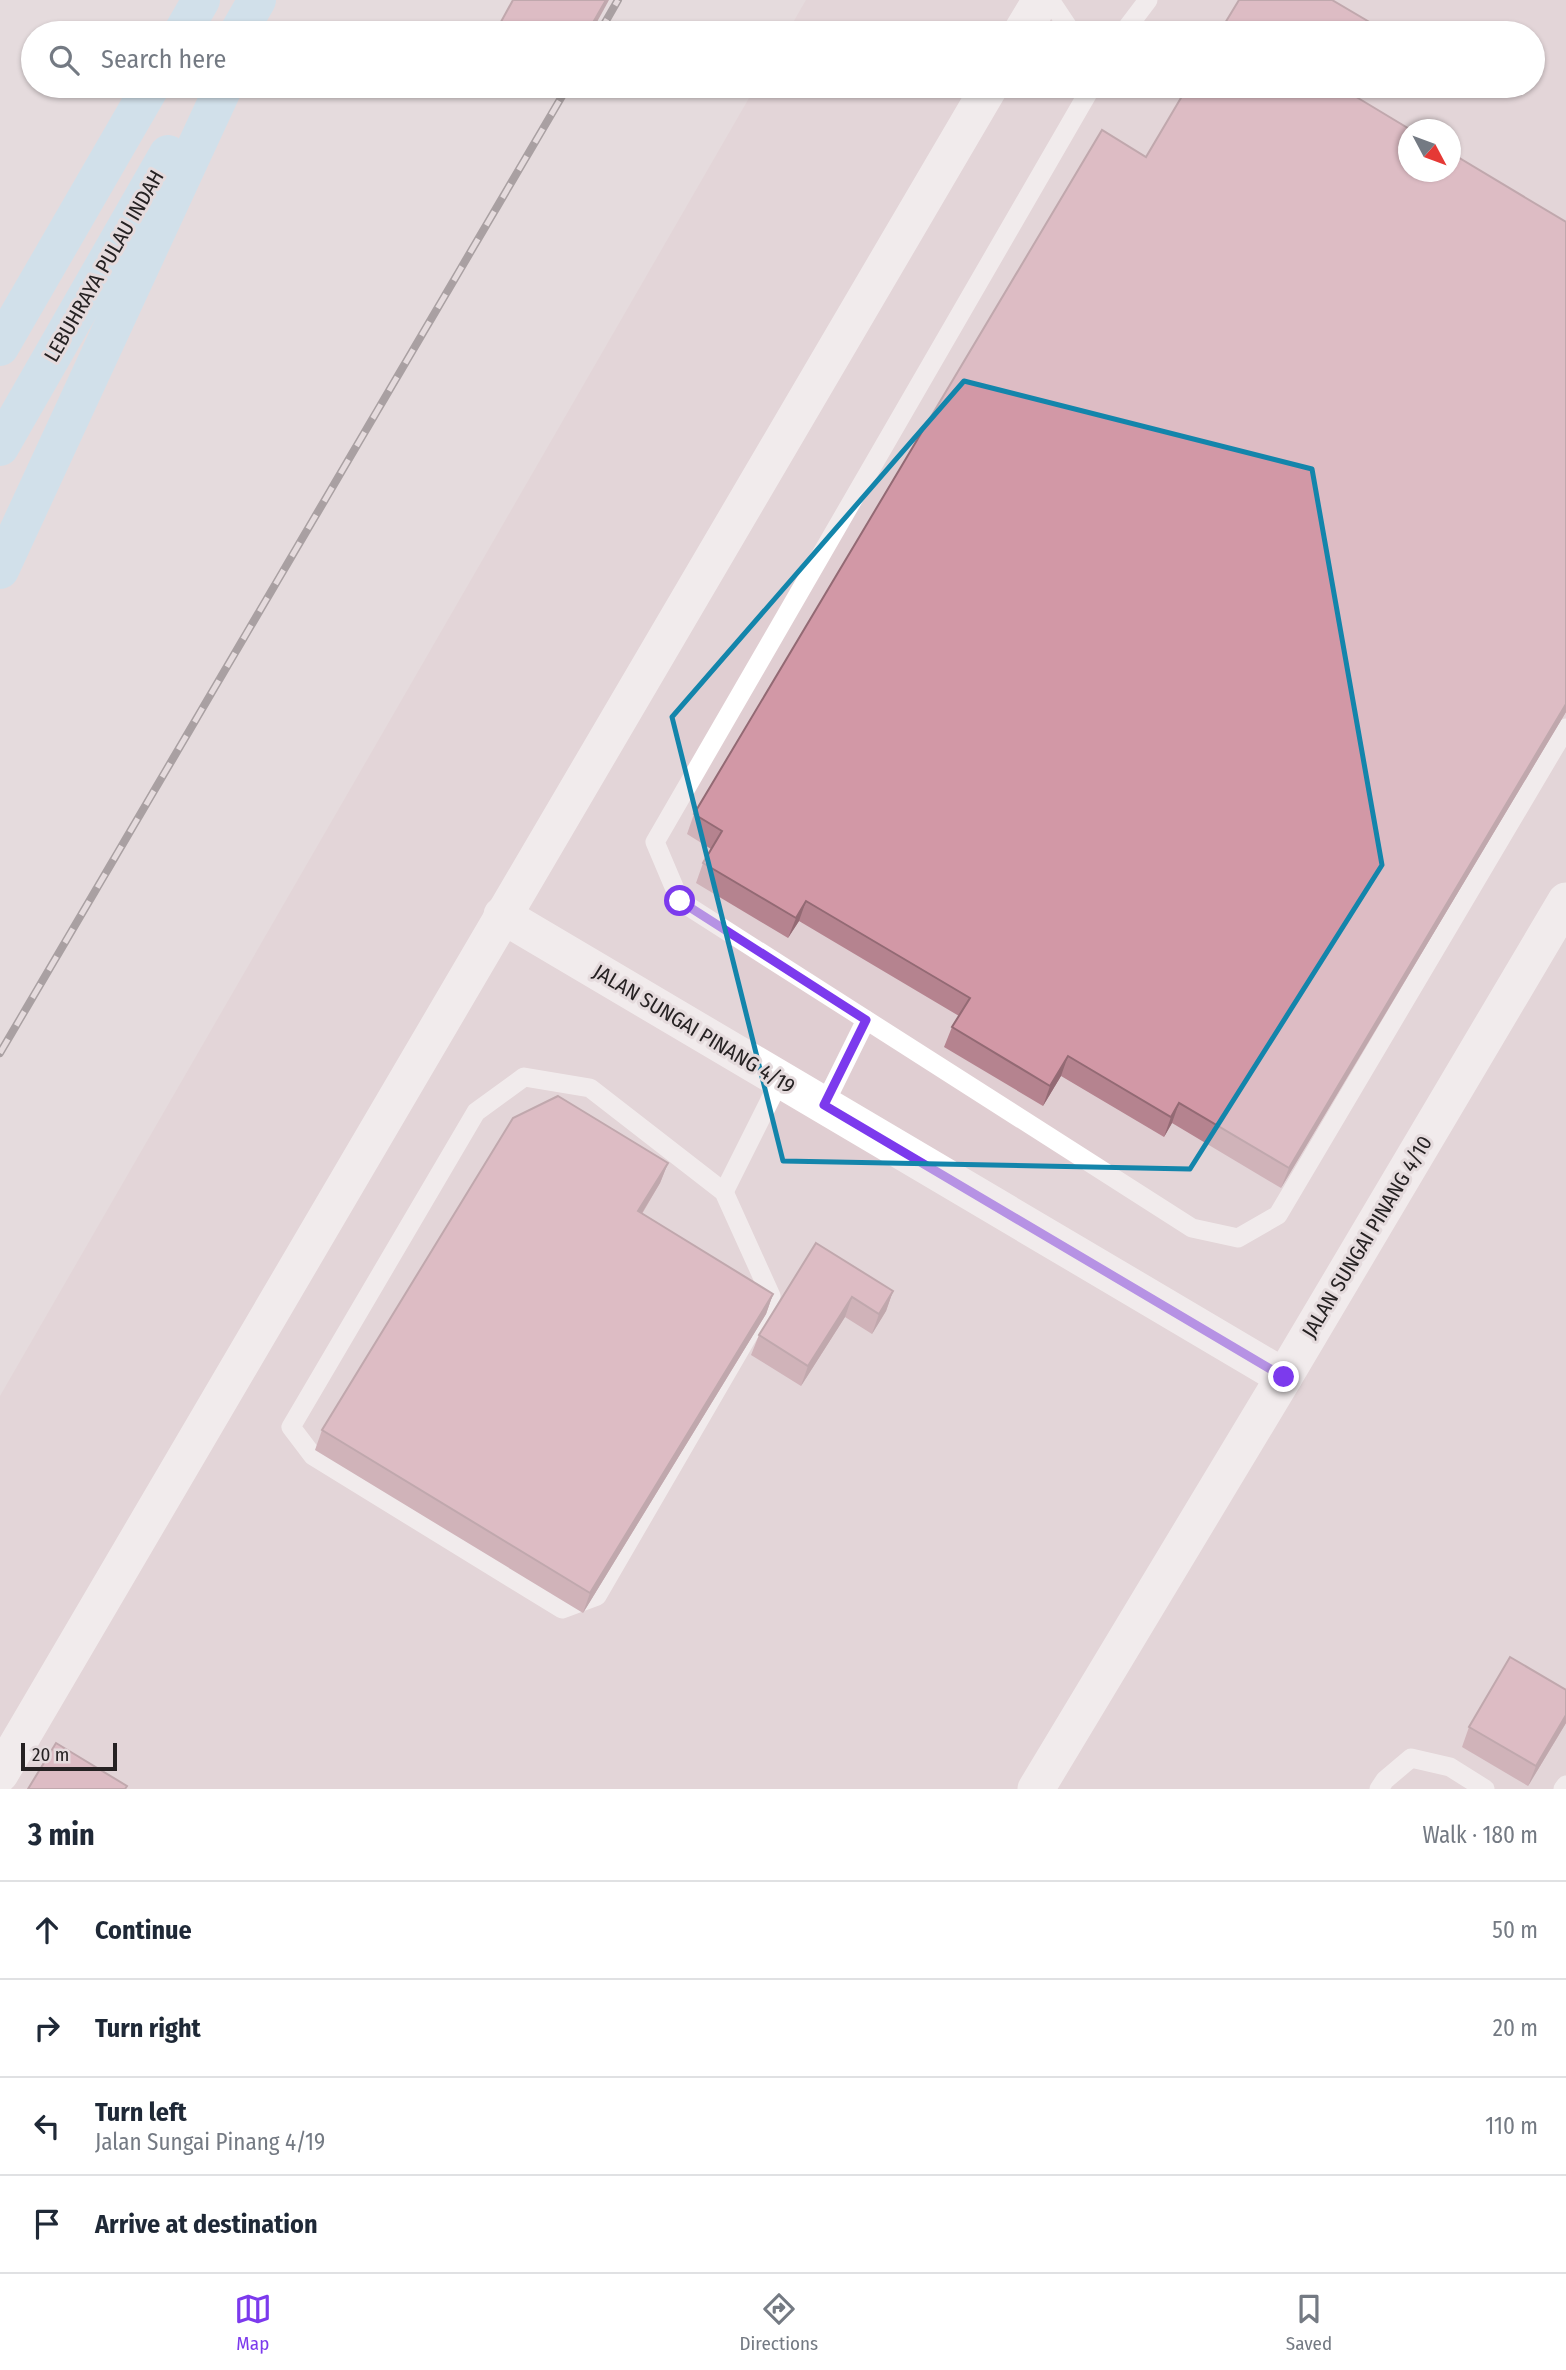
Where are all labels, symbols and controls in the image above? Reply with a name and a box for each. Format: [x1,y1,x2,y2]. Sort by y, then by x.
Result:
search box [21,21,1545,98]
icon: search [45,41,83,79]
text: Search here [101,44,226,75]
north arrow [1398,119,1461,182]
street label: LEBUHRAYA PULAU INDAH [38,165,170,367]
route start [664,885,695,916]
street label: JALAN SUNGAI PINANG 4/19 [588,958,800,1100]
street label: JALAN SUNGAI PINANG 4/10 [1296,1131,1438,1343]
route end [1268,1361,1299,1392]
scale bar [21,1740,117,1772]
text: 20 m [32,1743,69,1766]
text: 3 min [28,1817,95,1853]
text: Walk · 180 m [1422,1821,1538,1849]
icon: ahead [28,1911,66,1949]
text: Continue [95,1915,192,1946]
text: 50 m [1492,1916,1538,1944]
icon: right [28,2009,66,2047]
text: Turn right [95,2013,201,2044]
text: 20 m [1493,2014,1538,2042]
text: Turn left [95,2097,187,2128]
icon: left [28,2107,66,2145]
text: 110 m [1485,2112,1538,2140]
text: Jalan Sungai Pinang 4/19 [95,2128,325,2156]
icon: arrive [28,2205,66,2243]
text: Arrive at destination [95,2209,318,2240]
tab: Map [234,2290,272,2355]
tab: Directions [740,2290,818,2355]
tab: Saved [1286,2290,1332,2355]

